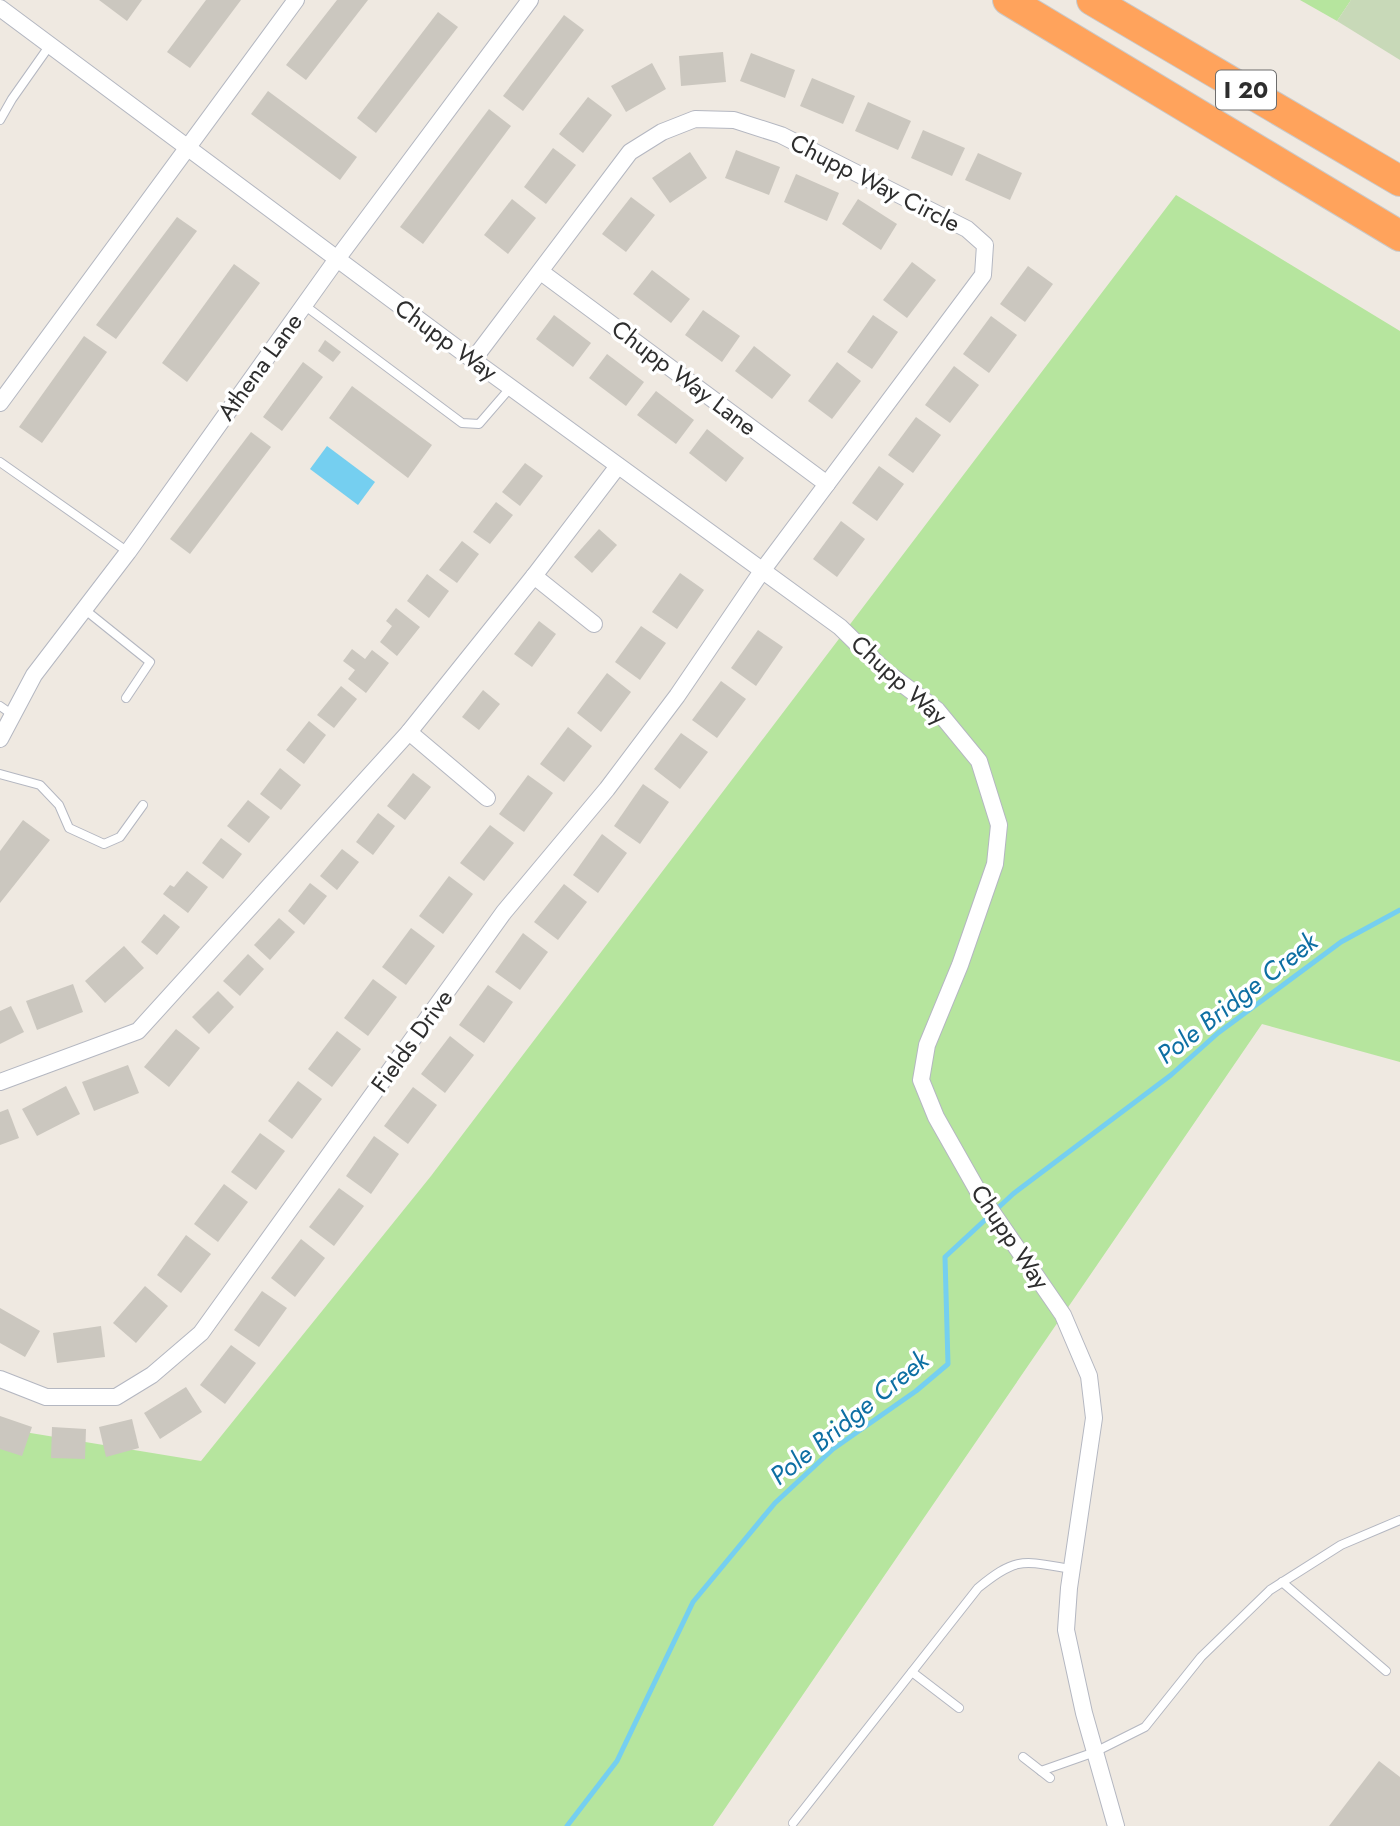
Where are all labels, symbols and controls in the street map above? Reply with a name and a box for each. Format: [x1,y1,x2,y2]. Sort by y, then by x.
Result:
road number: I 20 [1216,71,1276,110]
street label: Chupp Way Circle [784,125,966,241]
street label: Chupp Way [388,290,505,389]
street label: Athena Lane [209,306,311,428]
street label: Chupp Way Lane [604,311,764,444]
street label: Chupp Way [843,627,956,733]
water label: Pole Bridge Creek [1148,922,1327,1073]
street label: Fields Drive [362,982,461,1100]
street label: Chupp Way [962,1177,1059,1296]
water label: Pole Bridge Creek [761,1341,938,1494]

